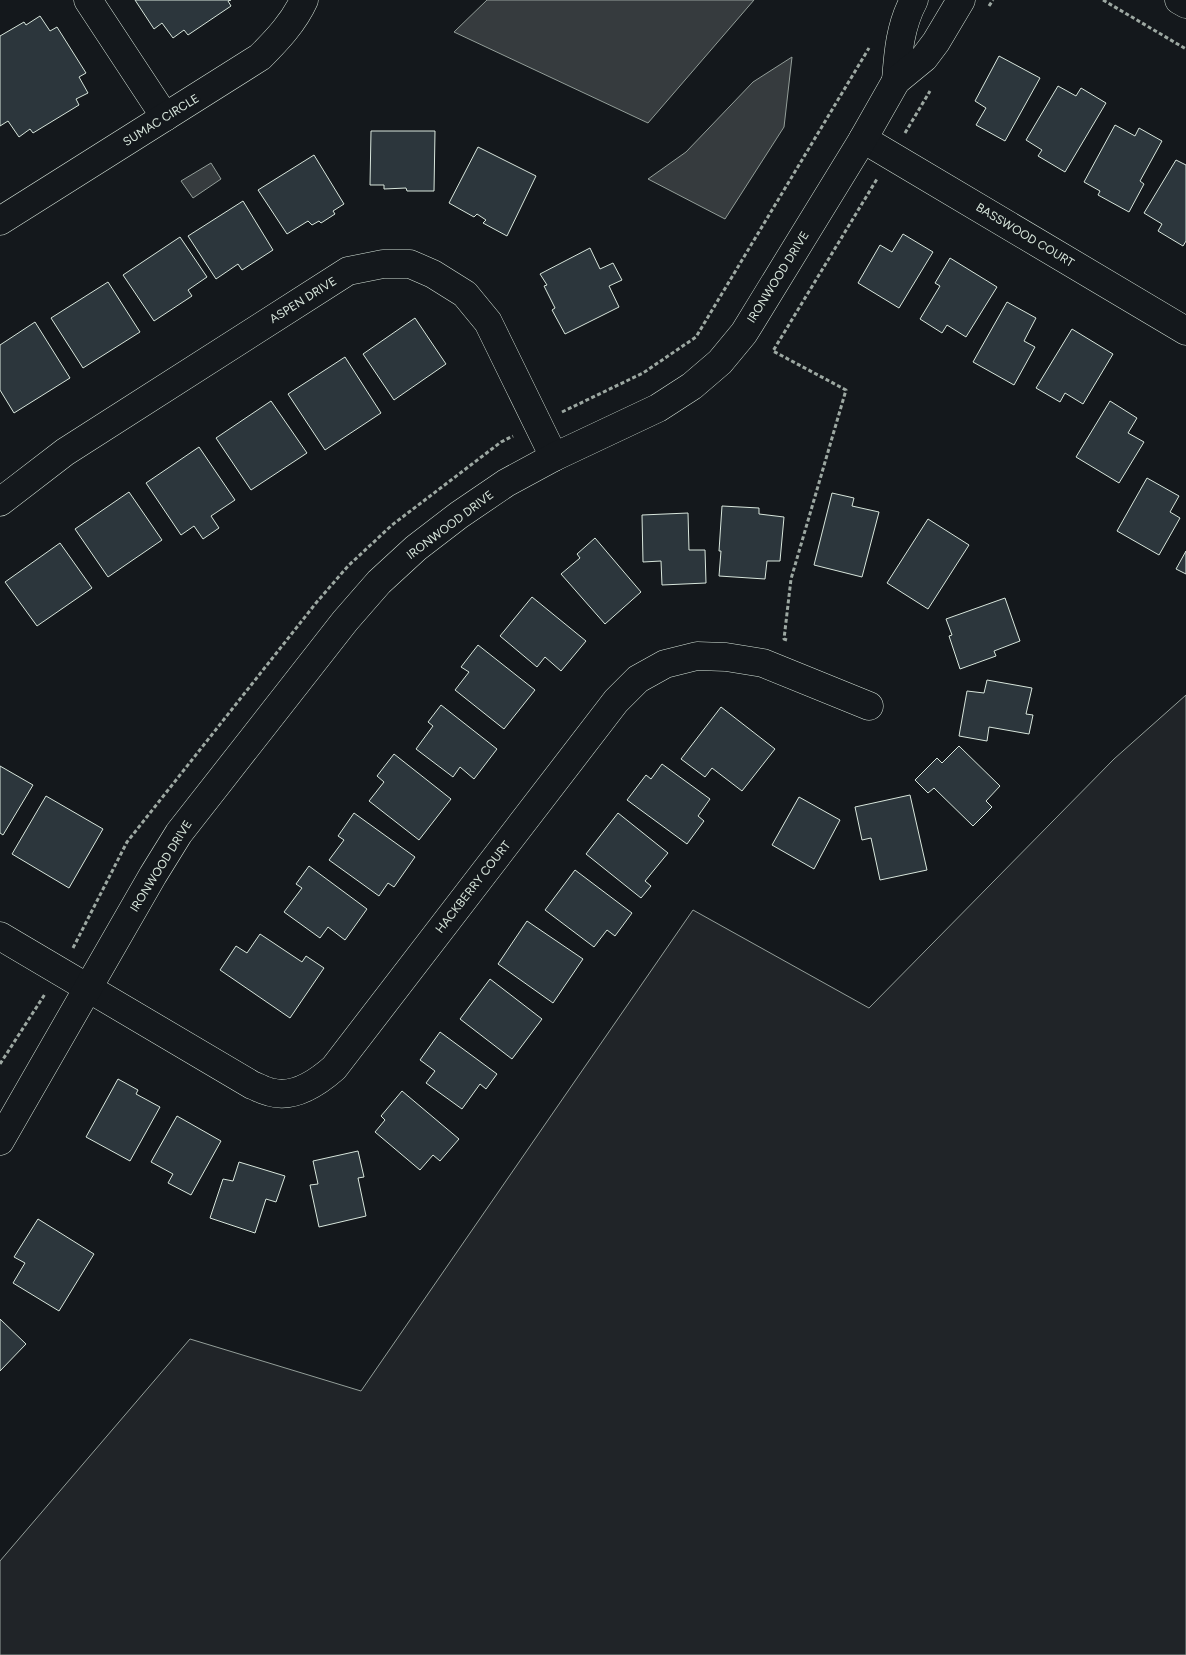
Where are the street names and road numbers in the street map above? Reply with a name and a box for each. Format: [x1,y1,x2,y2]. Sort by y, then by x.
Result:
street label: SUMAC CIRCLE [120,91,202,149]
street label: BASSWOOD COURT [973,200,1077,270]
street label: IRONWOOD DRIVE [744,229,812,325]
street label: ASPEN DRIVE [267,274,339,326]
street label: IRONWOOD DRIVE [404,488,496,562]
street label: IRONWOOD DRIVE [127,818,195,914]
street label: HACKBERRY COURT [433,838,514,936]

